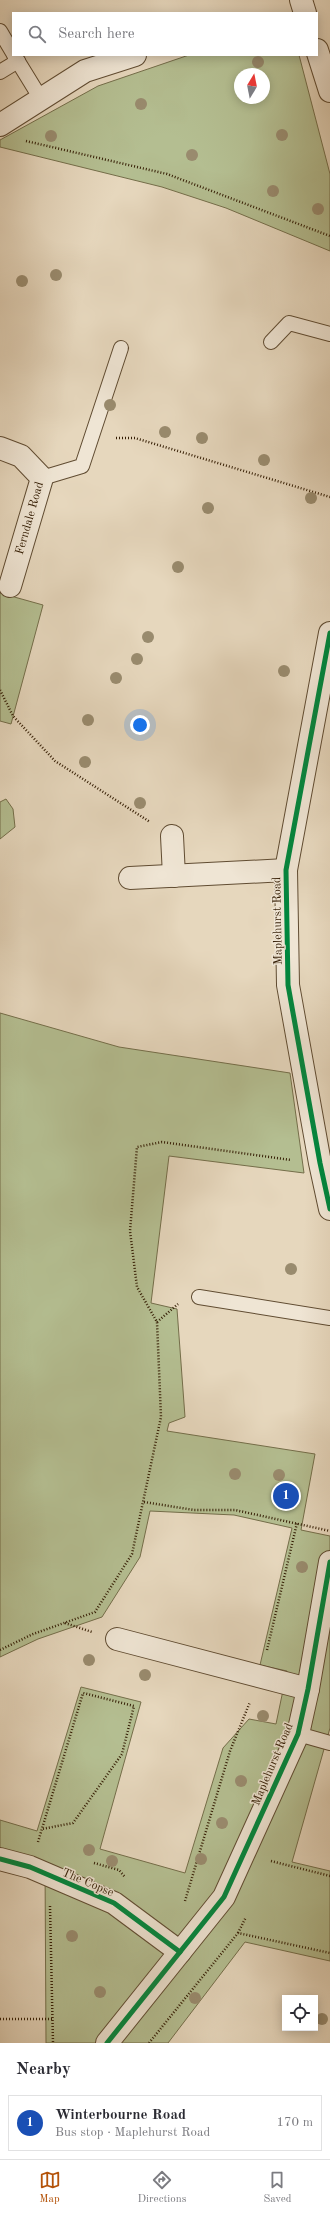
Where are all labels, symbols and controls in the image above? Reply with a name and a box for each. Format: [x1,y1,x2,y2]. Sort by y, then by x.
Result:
search box [12,12,318,56]
icon: search [26,23,48,45]
text: Search here [58,27,135,42]
north arrow [234,68,270,104]
street label: Ferndale Road [14,480,46,556]
your location [130,715,150,735]
street label: Maplehurst Road [271,877,285,965]
pin: 1 [273,1481,299,1511]
street label: Maplehurst Road [250,1721,296,1807]
street label: The Copse [60,1867,116,1899]
map controls [282,1995,318,2031]
button: locate [282,1995,318,2031]
text: Nearby [16,2061,71,2078]
text: Winterbourne Road [55,2108,186,2123]
text: 1 [26,2116,34,2129]
text: 170 m [276,2116,313,2129]
text: Bus stop · Maplehurst Road [55,2126,210,2139]
tab: Map [39,2169,61,2207]
tab: Directions [138,2169,186,2207]
tab: Saved [263,2169,291,2207]

